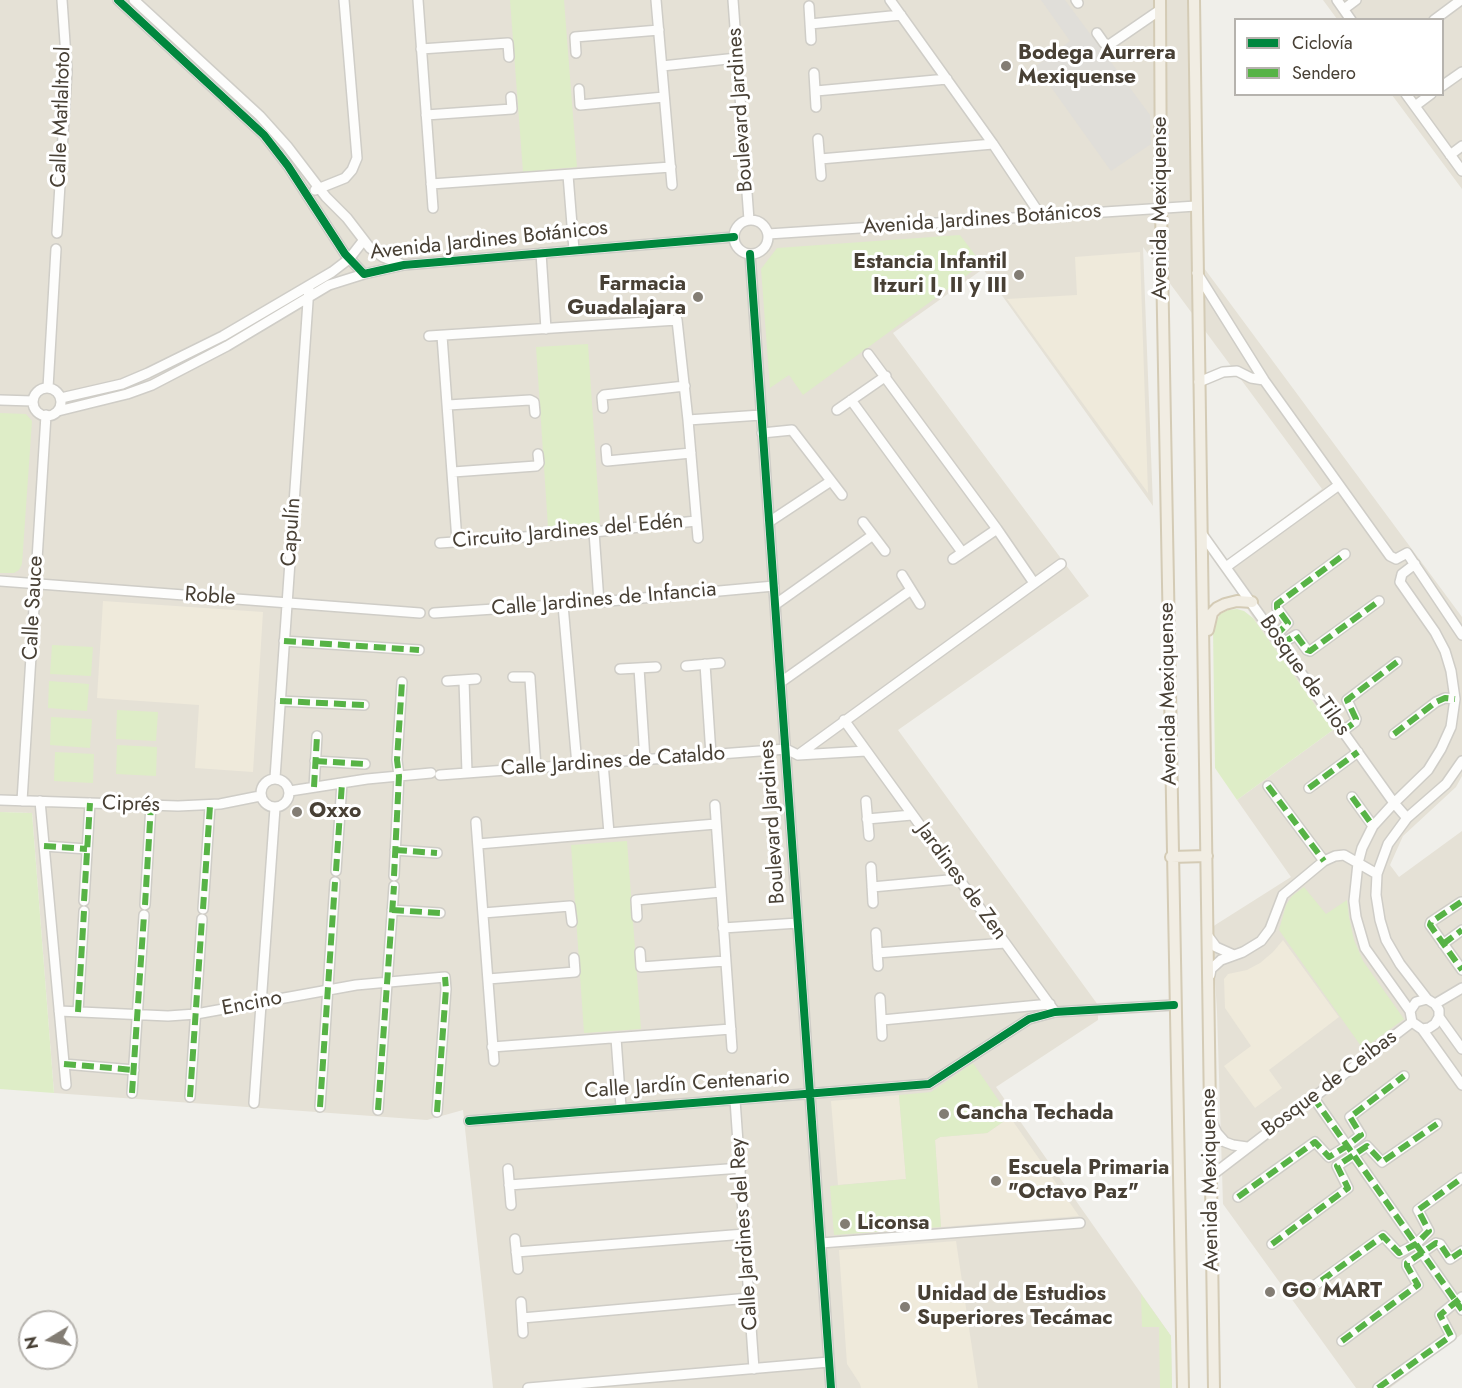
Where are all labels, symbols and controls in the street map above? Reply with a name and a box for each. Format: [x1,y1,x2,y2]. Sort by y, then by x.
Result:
legend [1234,18,1444,96]
street label: Boulevard Jardines [723,27,759,193]
text: Ciclovía [1292,30,1353,56]
place label: Bodega Aurrera Mexiquense [1018,41,1176,91]
street label: Calle Matlaltotol [47,46,77,188]
marker: Bodega Aurrera Mexiquense [999,59,1013,73]
text: Sendero [1292,60,1356,86]
street label: Avenida Mexiquense [1148,116,1174,300]
street label: Avenida Jardines Botánicos [862,199,1102,241]
street label: Avenida Jardines Botánicos [369,216,609,266]
place label: Estancia Infantil Itzuri I, II y III [853,250,1007,300]
marker: Estancia Infantil Itzuri I, II y III [1012,268,1026,282]
place label: Farmacia Guadalajara [567,272,686,322]
marker: Farmacia Guadalajara [691,290,705,304]
street label: Capulín [277,497,307,567]
street label: Circuito Jardines del Edén [451,509,685,555]
street label: Calle Sauce [19,555,49,661]
street label: Calle Jardines de Infancia [491,578,717,622]
street label: Roble [184,583,236,611]
street label: Avenida Mexiquense [1155,602,1183,786]
street label: Bosque de Tilos [1253,611,1355,741]
street label: Boulevard Jardines [755,739,791,905]
street label: Calle Jardines de Cataldo [500,742,726,782]
street label: Ciprés [102,791,160,819]
place label: Oxxo [309,799,361,825]
marker: Oxxo [290,805,304,819]
street label: Jardines de Zen [910,819,1012,945]
street label: Encino [220,986,284,1022]
street label: Bosque de Ceibas [1258,1025,1402,1143]
street label: Calle Jardín Centenario [584,1065,790,1105]
street label: Avenida Mexiquense [1197,1088,1225,1272]
place label: Cancha Techada [956,1101,1114,1127]
marker: Cancha Techada [937,1107,951,1121]
street label: Calle Jardines del Rey [726,1137,764,1331]
place label: Escuela Primaria "Octavo Paz" [1008,1156,1169,1206]
marker: Escuela Primaria "Octavo Paz" [989,1174,1003,1188]
place label: Liconsa [857,1211,930,1237]
marker: Liconsa [838,1217,852,1231]
place label: GO MART [1282,1279,1382,1305]
place label: Unidad de Estudios Superiores Tecámac [917,1282,1113,1332]
marker: GO MART [1263,1285,1277,1299]
marker: Unidad de Estudios Superiores Tecámac [898,1300,912,1314]
north arrow [18,1310,78,1370]
text: N [19,1335,44,1351]

